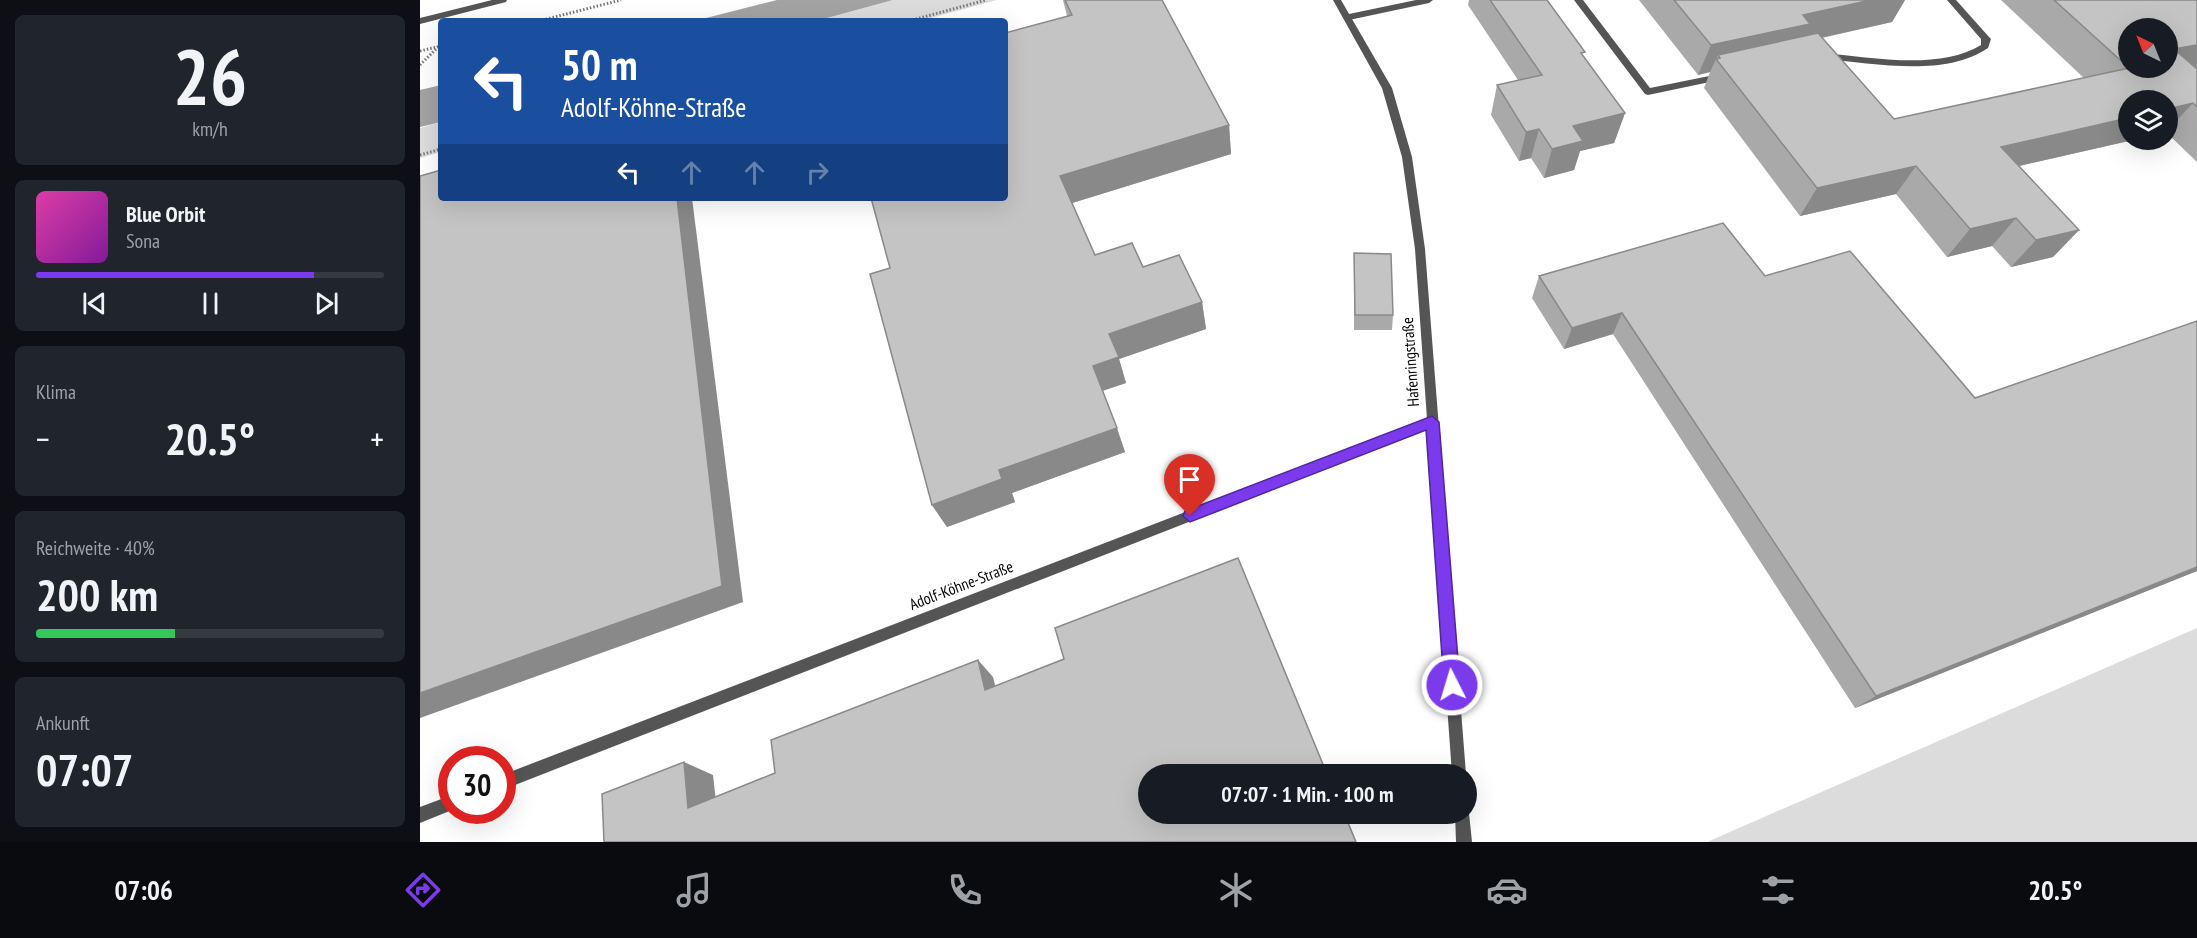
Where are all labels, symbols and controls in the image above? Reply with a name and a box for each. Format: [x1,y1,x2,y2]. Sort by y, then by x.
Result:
north arrow [2118,18,2178,78]
map controls [2118,18,2178,150]
text: 26 [173,26,247,127]
text: 50 m [561,37,638,92]
icon: left [462,42,540,120]
text: Adolf-Köhne-Straße [561,90,746,124]
button: layers [2118,90,2178,150]
text: km/h [192,116,228,142]
icon: left [612,156,645,189]
icon: ahead [675,156,708,189]
icon: ahead [738,156,771,189]
icon: right [801,156,834,189]
text: Blue Orbit [126,200,205,228]
text: Sona [126,228,160,254]
icon: previous [78,287,111,320]
icon: pause [194,287,227,320]
icon: next [310,287,343,320]
street label: Hafenringstraße [1397,317,1423,407]
text: Klima [36,379,76,405]
text: 20.5° [165,409,255,467]
text: − [36,417,50,460]
text: + [370,417,384,460]
pin [1164,454,1215,516]
icon: arrive [1173,463,1206,496]
text: Reichweite · 40% [36,535,155,561]
street label: Adolf-Köhne-Straße [906,556,1016,614]
text: 200 km [36,565,158,623]
position arrow [1420,653,1484,717]
text: Ankunft [36,710,90,736]
text: 07:07 [36,740,133,798]
speed limit sign: 30 [438,746,516,824]
text: 07:07 · 1 Min. · 100 m [1221,780,1394,808]
icon: directions [402,869,444,911]
icon: music [673,869,715,911]
icon: phone [944,869,986,911]
icon: climate [1215,869,1257,911]
icon: car [1486,869,1528,911]
icon: filters [1757,869,1799,911]
text: 07:06 [115,873,173,907]
text: 20.5° [2028,873,2082,907]

